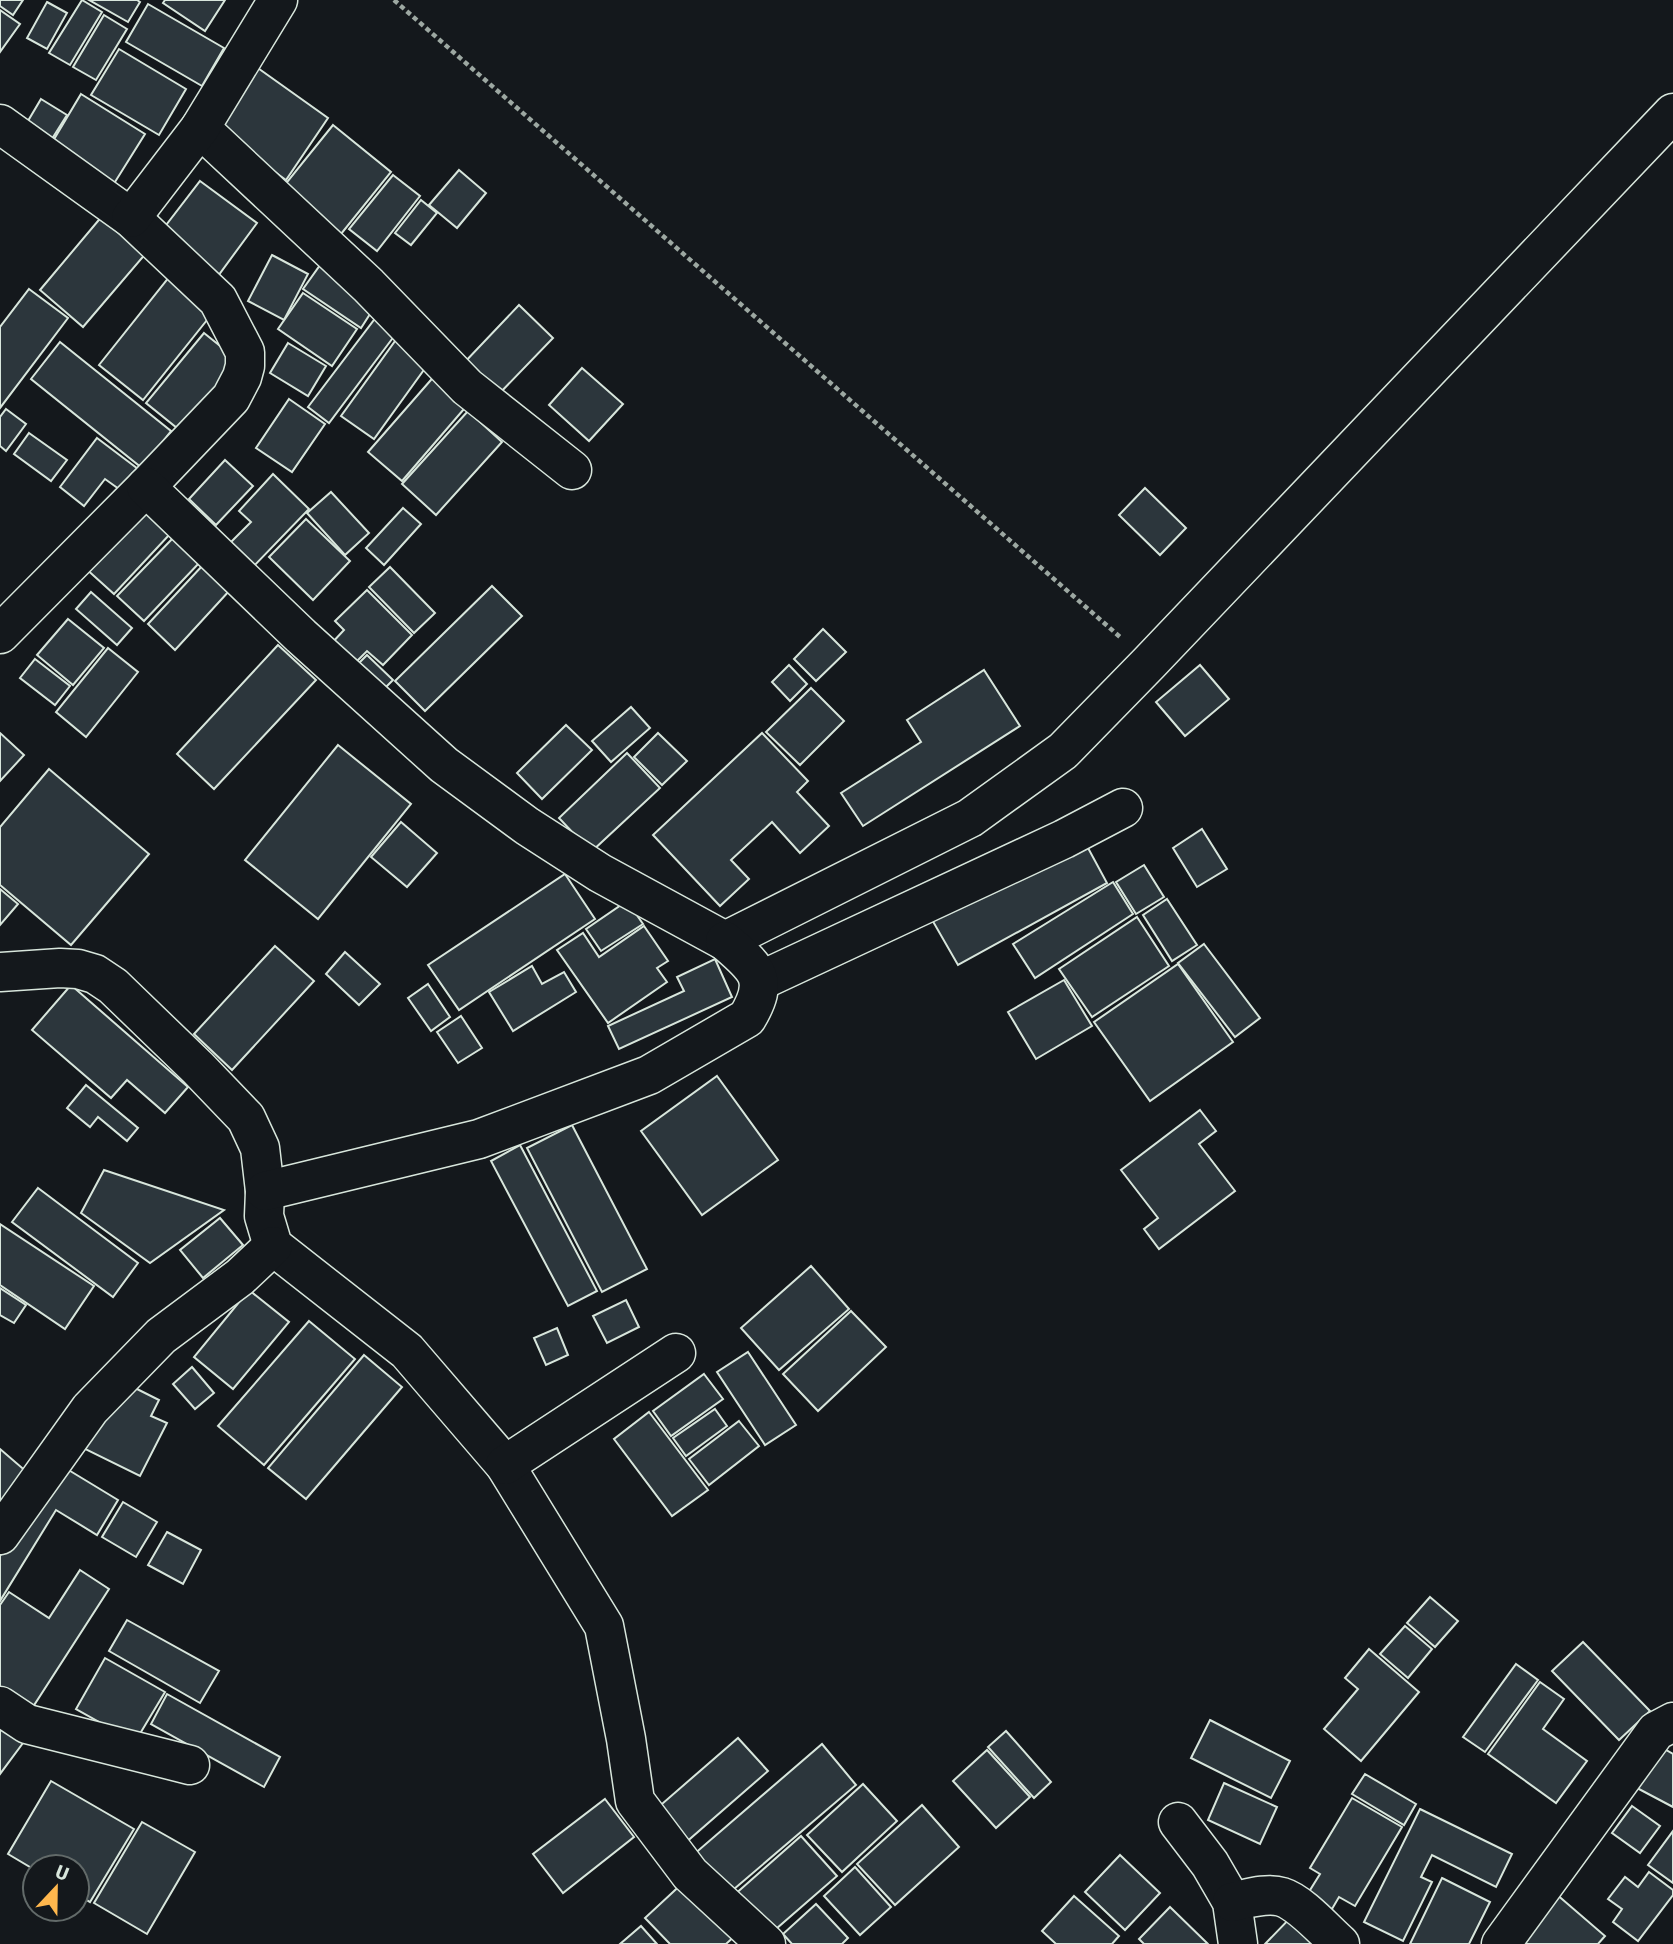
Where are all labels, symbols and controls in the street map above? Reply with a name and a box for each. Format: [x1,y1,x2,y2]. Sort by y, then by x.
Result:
north arrow [21,1853,91,1923]
text: U [52,1860,72,1886]

